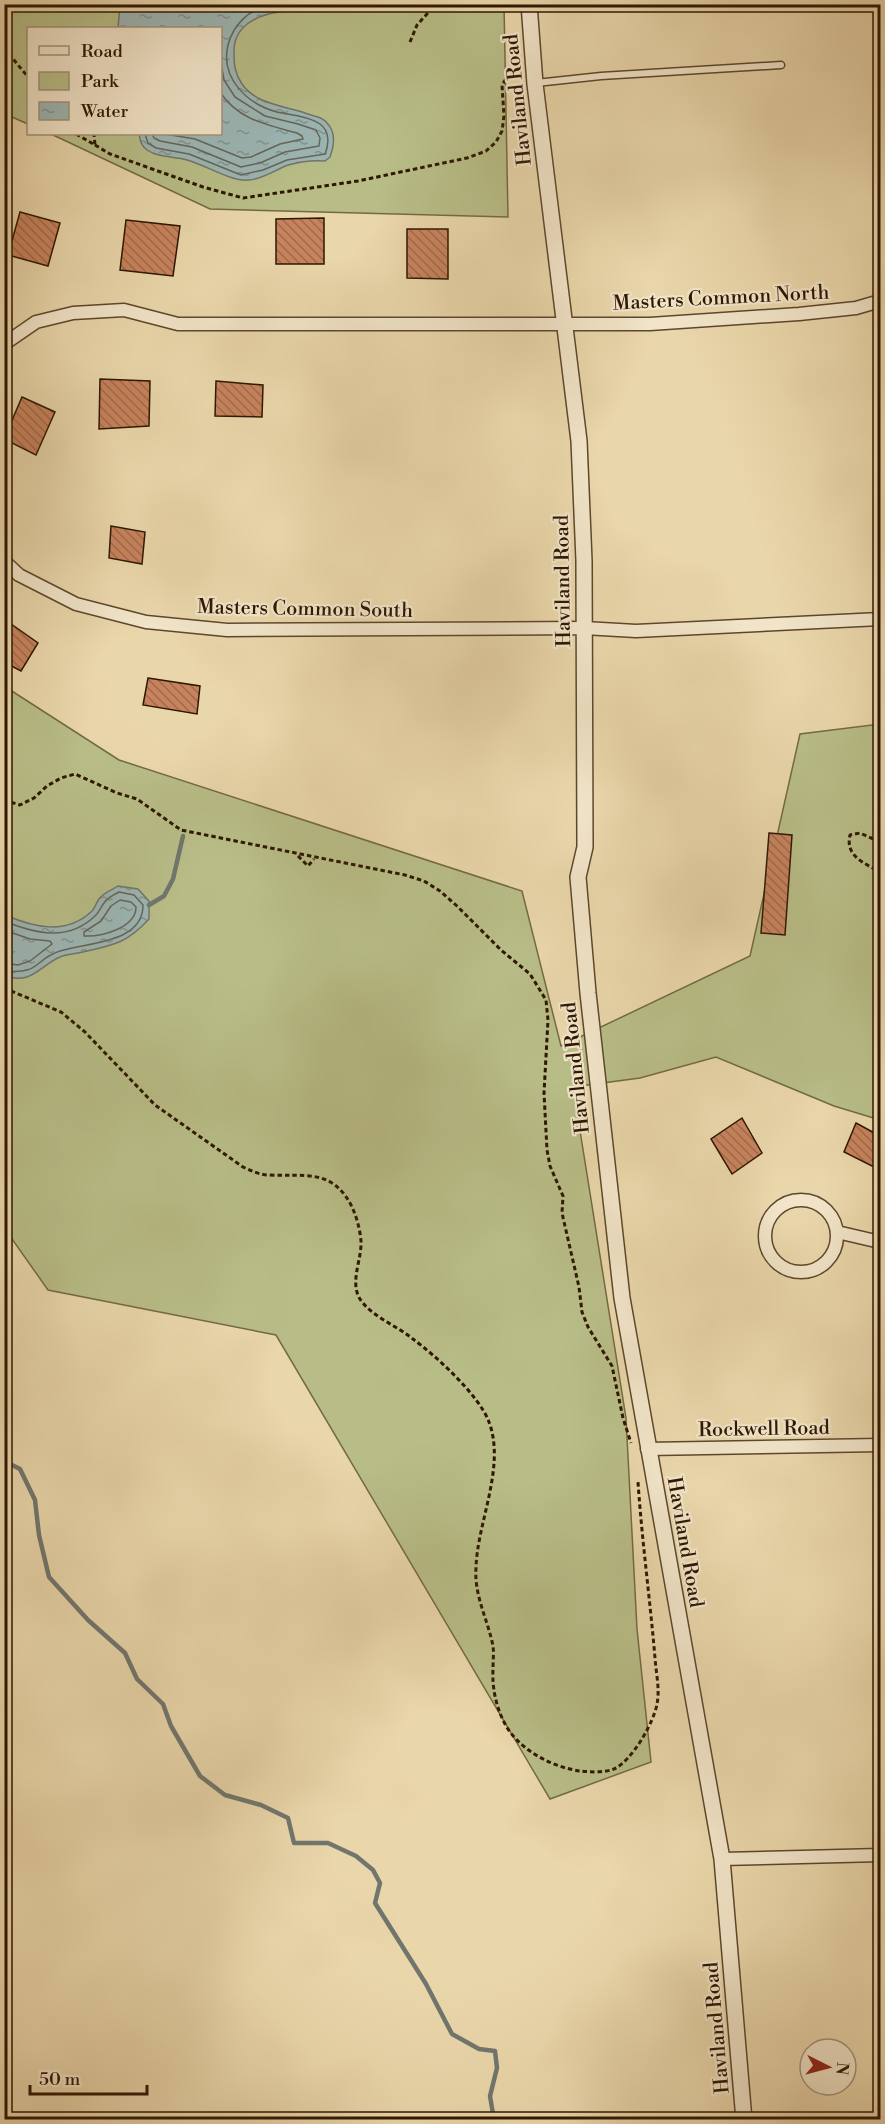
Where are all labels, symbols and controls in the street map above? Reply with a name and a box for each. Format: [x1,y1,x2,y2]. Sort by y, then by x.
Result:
legend [27,27,222,135]
street label: Haviland Road [499,32,538,167]
text: Road [81,40,124,63]
text: Park [81,70,120,93]
text: Water [80,100,129,123]
street label: Masters Common North [612,280,830,317]
street label: Haviland Road [550,514,577,647]
street label: Masters Common South [197,595,413,624]
street label: Haviland Road [557,1000,596,1135]
street label: Rockwell Road [698,1416,831,1443]
street label: Haviland Road [661,1475,708,1610]
street label: Haviland Road [699,1960,736,2095]
north arrow [798,2037,858,2097]
scale bar [30,2058,147,2096]
text: N [831,2061,853,2076]
text: 50 m [39,2068,81,2091]

